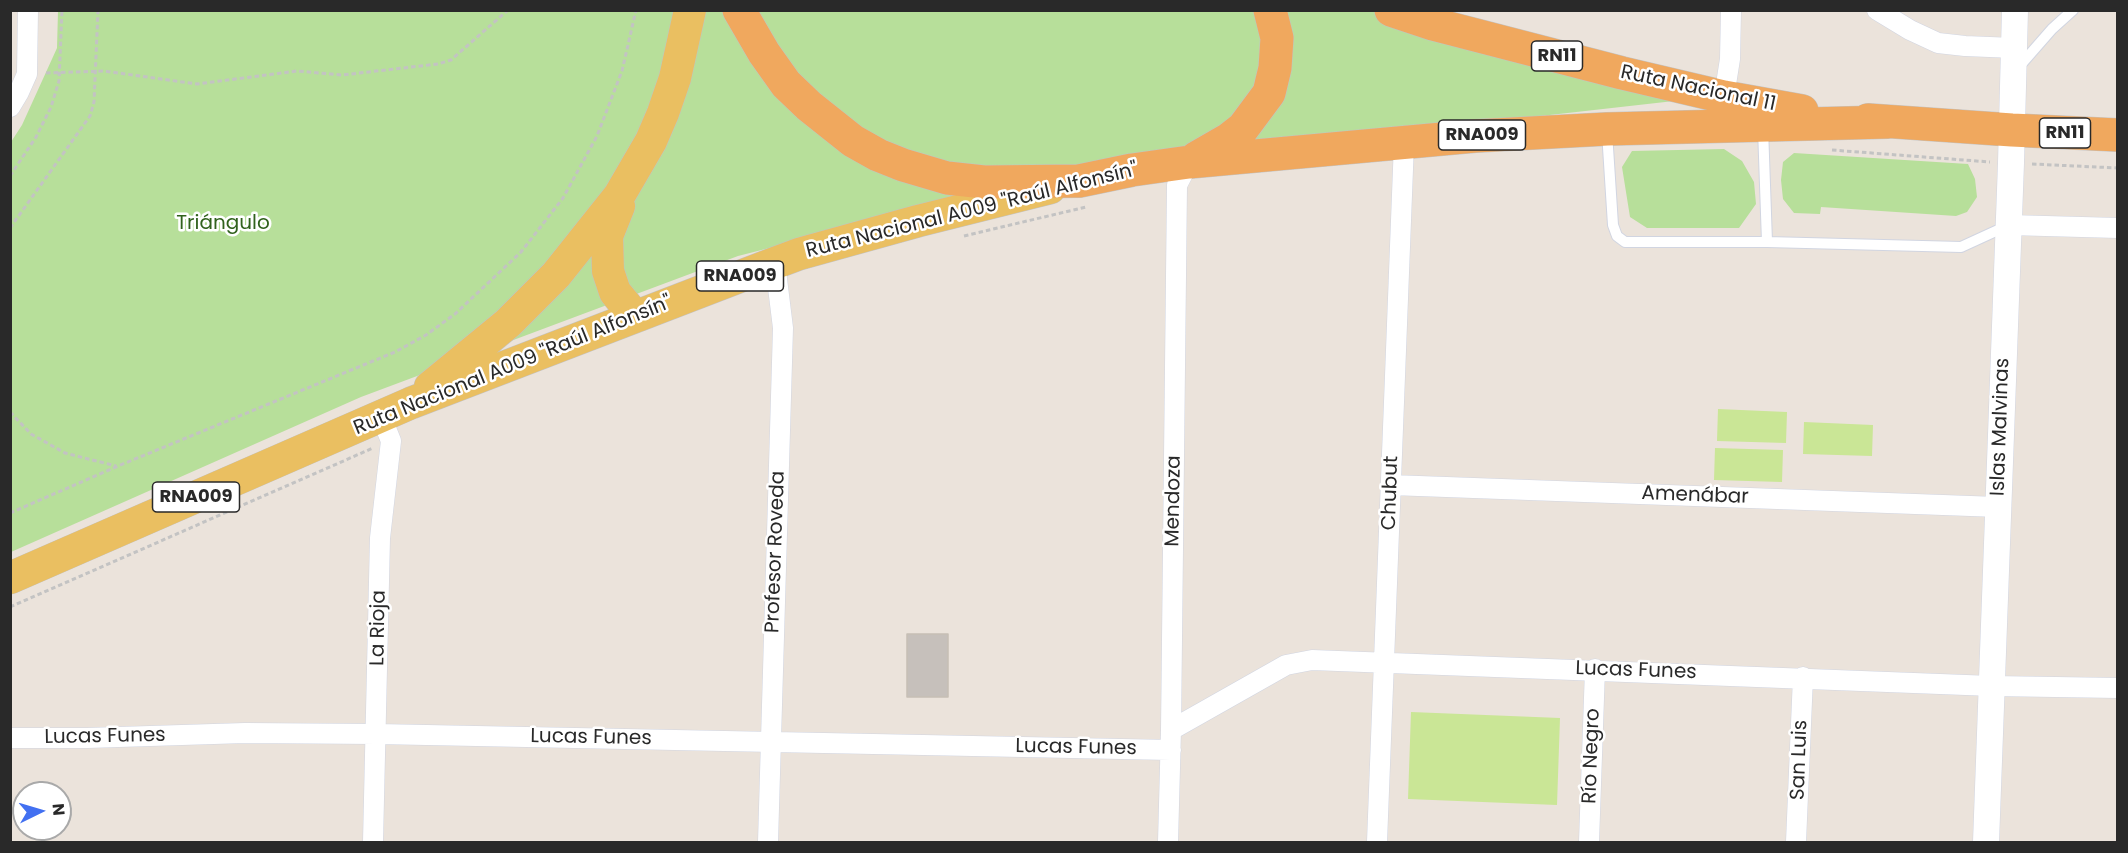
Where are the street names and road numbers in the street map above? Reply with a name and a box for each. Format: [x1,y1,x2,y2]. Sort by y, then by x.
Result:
road number: RN11 [1532,41,1582,71]
street label: Ruta Nacional 11 [1618,61,1778,117]
road number: RN11 [2040,118,2090,148]
road number: RNA009 [1438,120,1526,150]
street label: Ruta Nacional A009 "Raúl Alfonsín" [804,158,1140,264]
road number: RNA009 [696,261,783,291]
street label: Ruta Nacional A009 "Raúl Alfonsín" [351,291,675,441]
street label: Islas Malvinas [1987,358,2015,496]
street label: Mendoza [1161,455,1187,547]
street label: Chubut [1378,455,1404,531]
street label: Profesor Roveda [761,470,791,634]
road number: RNA009 [152,482,240,512]
street label: Amenábar [1641,482,1749,510]
street label: La Rioja [366,590,392,666]
street label: Lucas Funes [1575,657,1697,685]
street label: Río Negro [1578,708,1606,804]
street label: San Luis [1787,720,1813,800]
street label: Lucas Funes [44,724,166,750]
street label: Lucas Funes [530,725,652,751]
street label: Lucas Funes [1015,735,1137,761]

